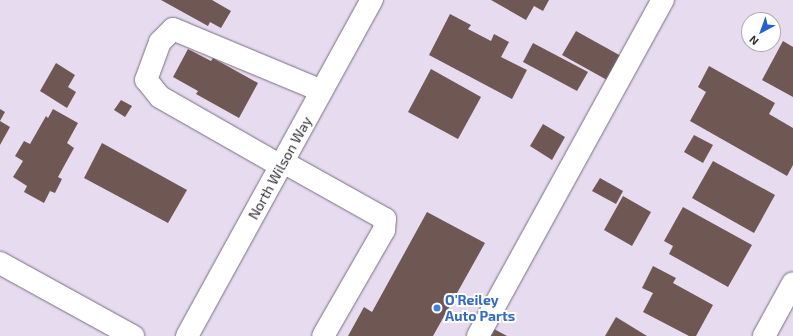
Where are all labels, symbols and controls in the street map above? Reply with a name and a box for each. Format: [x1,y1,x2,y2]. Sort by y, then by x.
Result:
north arrow [741,12,781,52]
text: N [746,33,761,48]
street label: North Wilson Way [245,113,315,223]
place label: O'Reiley Auto Parts [445,292,515,324]
marker: O'Reiley Auto Parts [432,303,442,313]

